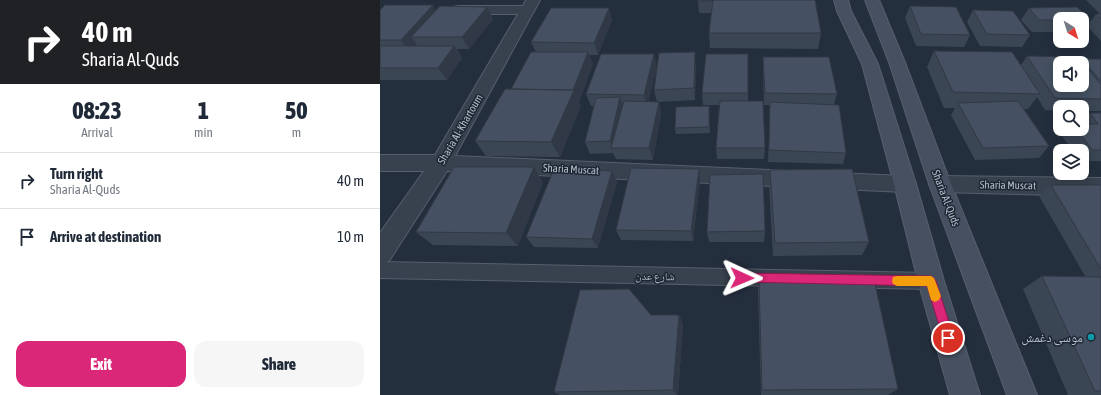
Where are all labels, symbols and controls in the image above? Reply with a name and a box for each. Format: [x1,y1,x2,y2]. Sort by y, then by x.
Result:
north arrow [1053,12,1089,48]
map controls [1053,12,1089,180]
icon: right [16,16,68,68]
text: 40 m [82,16,132,48]
text: Sharia Al-Quds [82,49,179,70]
button: sound [1053,56,1089,92]
street label: Sharia Al-Khartoum [435,92,485,166]
text: 08:23 [72,97,122,124]
text: 1 [198,97,209,124]
text: 50 [285,97,308,124]
button: search [1053,100,1089,136]
text: Arrival [81,125,113,140]
text: min [194,125,213,140]
text: m [292,125,301,140]
button: layers [1053,144,1089,180]
street label: Sharia Muscat [543,162,599,176]
text: Turn right [50,165,103,182]
street label: Sharia Al-Quds [930,168,962,228]
icon: right [16,170,38,192]
text: 40 m [337,172,364,189]
street label: Sharia Muscat [980,179,1036,191]
text: Sharia Al-Quds [50,182,120,197]
icon: arrive [16,226,38,248]
text: Arrive at destination [50,228,161,245]
text: 10 m [337,228,364,245]
position arrow [721,257,763,299]
street label: شارع عدن [635,270,675,283]
pin [931,321,965,355]
icon: arrive [937,327,959,349]
place label: موسى دغمش [1021,330,1083,346]
marker: موسى دغمش [1086,332,1096,342]
button: Exit [16,341,186,387]
button: Share [194,341,364,387]

